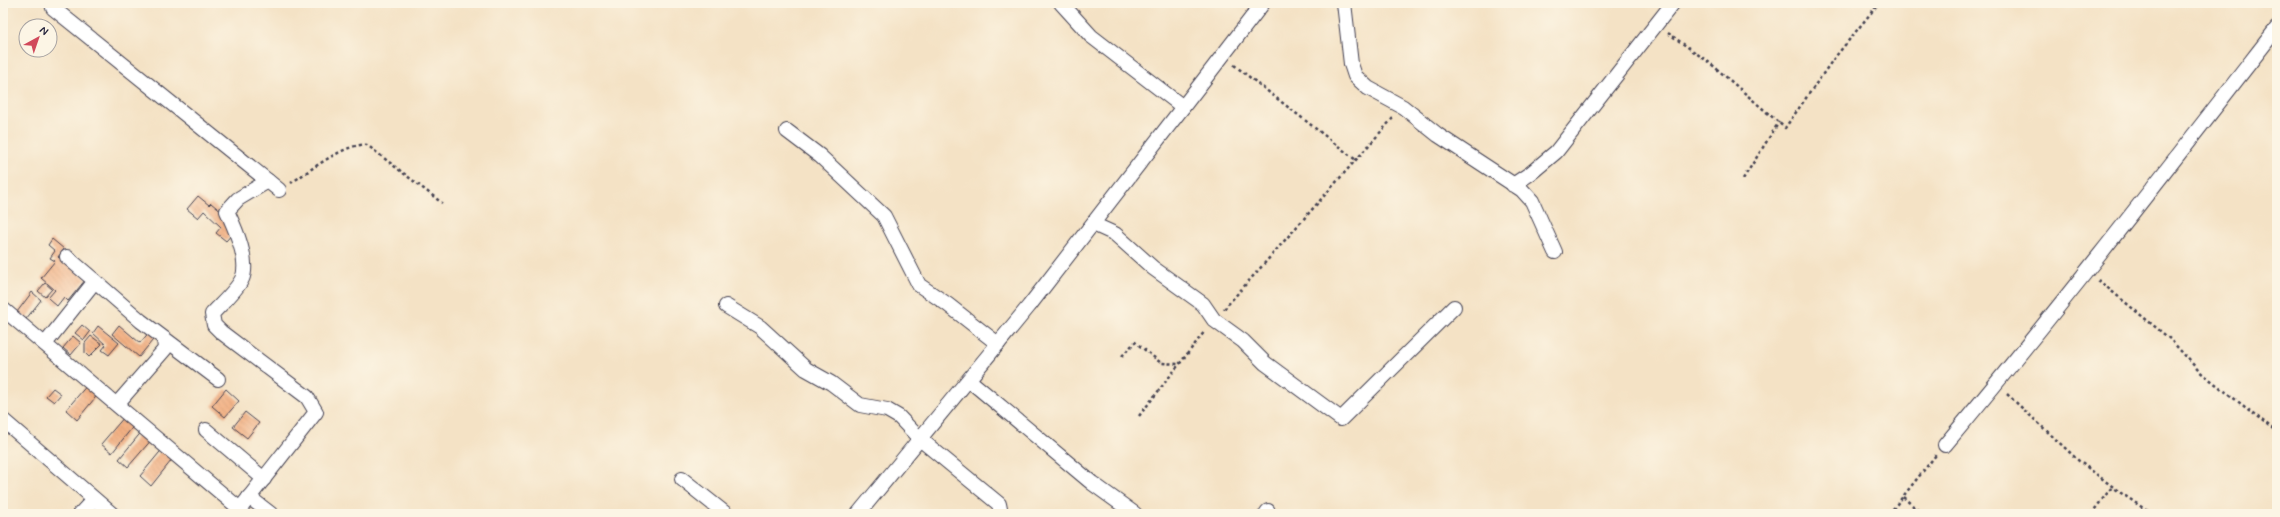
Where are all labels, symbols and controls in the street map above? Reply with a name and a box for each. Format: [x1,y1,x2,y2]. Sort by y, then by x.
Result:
north arrow [18,18,58,58]
text: N [36,23,51,39]

